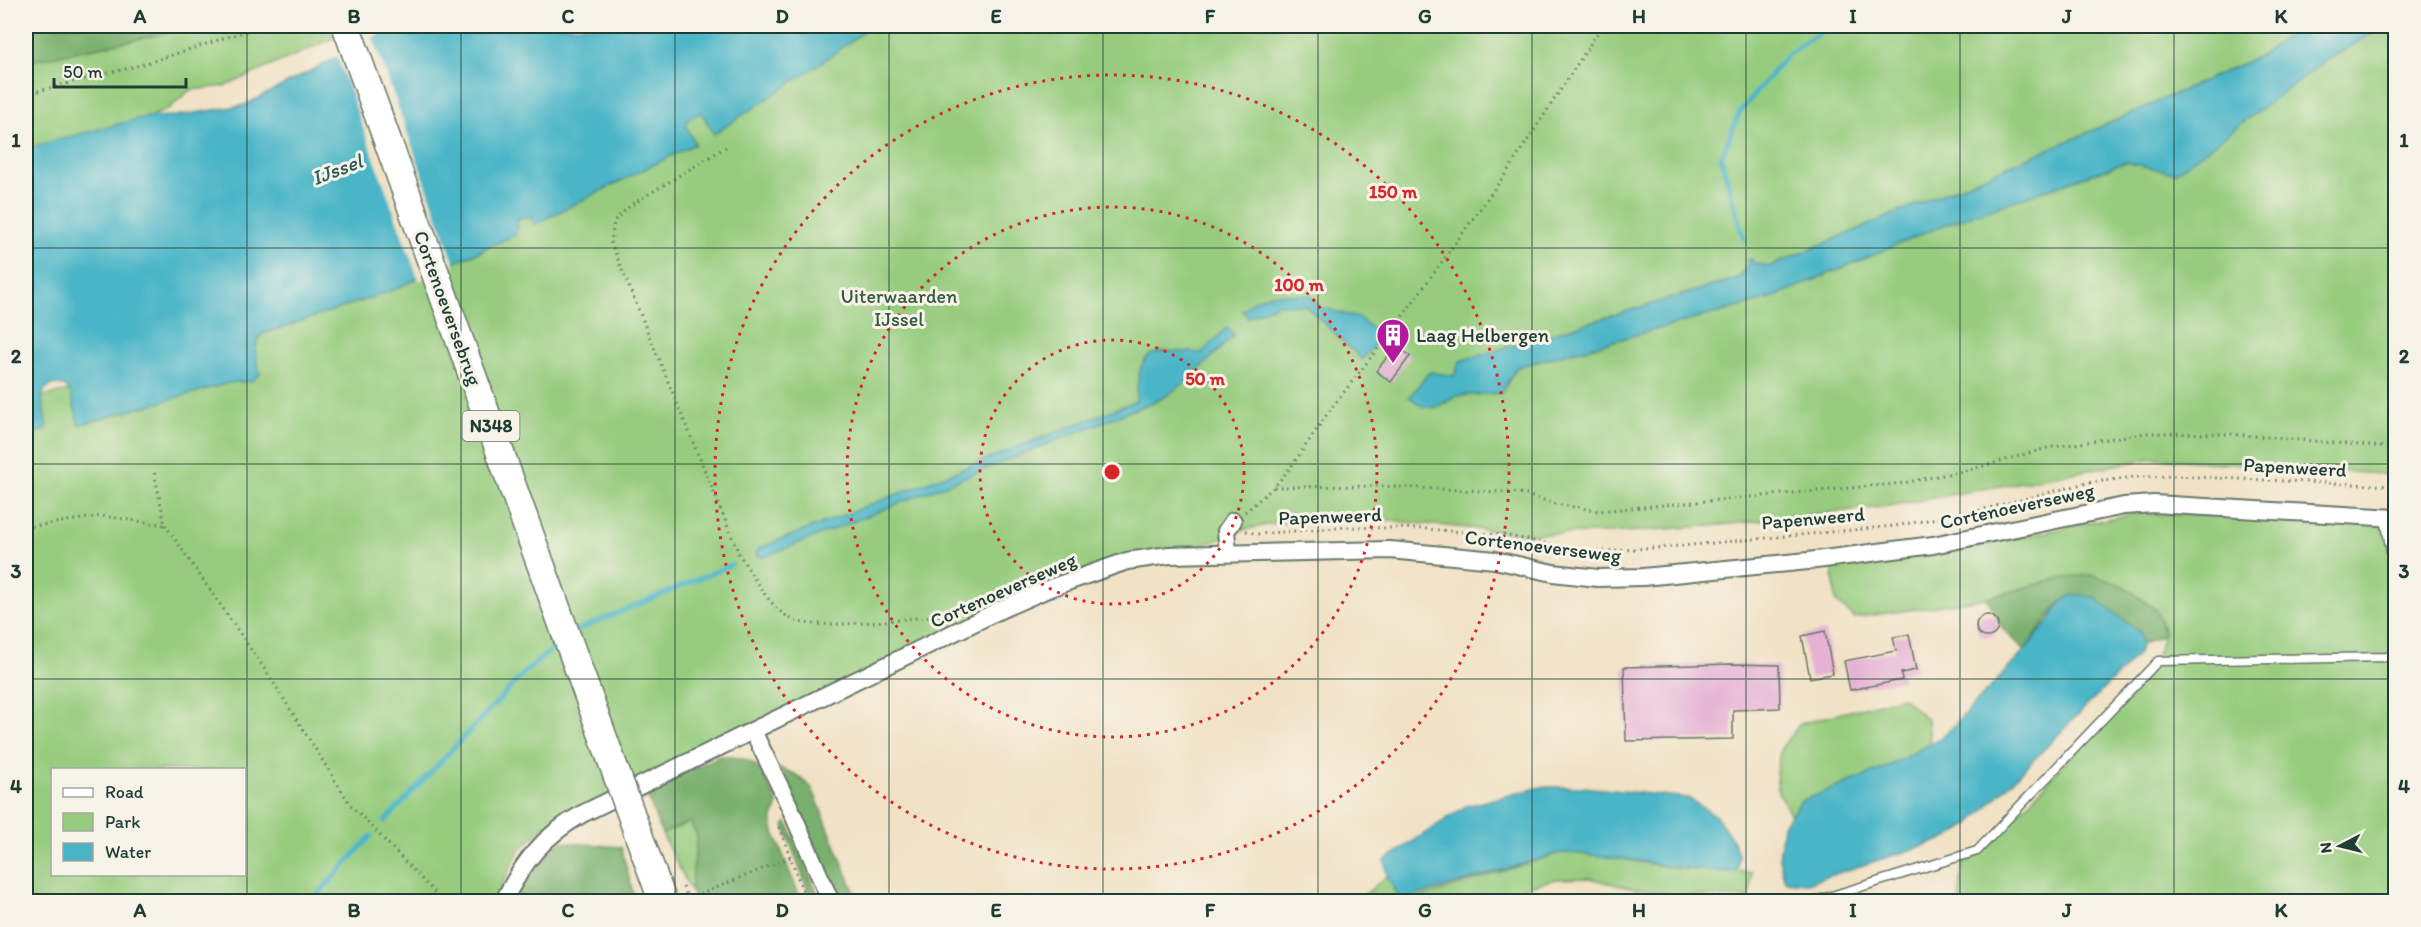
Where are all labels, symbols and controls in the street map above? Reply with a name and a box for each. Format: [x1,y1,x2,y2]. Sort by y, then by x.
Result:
text: A [133,4,147,28]
text: B [348,4,361,28]
text: C [562,4,575,28]
text: D [775,4,789,28]
text: E [990,4,1002,28]
text: F [1205,4,1216,28]
text: G [1418,4,1432,28]
text: H [1632,4,1646,28]
text: I [1849,4,1857,28]
text: J [2061,4,2072,28]
text: K [2275,4,2289,28]
scale bar [54,51,186,89]
text: 50 m [63,61,103,83]
text: 1 [11,128,21,152]
text: 1 [2399,128,2409,152]
water label: IJssel [308,147,368,190]
text: 150 m [1369,181,1418,203]
street label: Cortenoeversebrug [409,227,487,390]
text: 100 m [1274,274,1325,296]
park label: Uiterwaarden IJssel [841,284,957,331]
building icon: Laag Helbergen [1375,317,1411,364]
place label: Laag Helbergen [1416,323,1549,347]
text: 2 [11,344,22,368]
text: 2 [2399,344,2410,368]
text: 50 m [1185,368,1226,390]
road number: N348 [462,411,520,441]
street label: Papenweerd [2243,452,2348,482]
centre of rings [1102,462,1122,482]
street label: Cortenoeverseweg [1938,478,2097,534]
street label: Papenweerd [1278,502,1382,530]
street label: Papenweerd [1760,502,1866,534]
street label: Cortenoeverseweg [1463,525,1623,568]
street label: Cortenoeverseweg [926,547,1081,633]
text: 3 [11,559,22,583]
text: 3 [2399,559,2410,583]
legend [51,768,246,876]
text: 4 [10,774,22,798]
text: 4 [2398,774,2410,798]
text: Road [105,781,144,803]
text: Park [105,811,140,833]
north arrow [2310,816,2370,876]
text: Water [105,841,151,863]
text: N [2316,841,2336,854]
text: A [133,898,147,922]
text: B [348,898,361,922]
text: C [562,898,575,922]
text: D [775,898,789,922]
text: E [990,898,1002,922]
text: F [1205,898,1216,922]
text: G [1418,898,1432,922]
text: H [1632,898,1646,922]
text: I [1849,898,1857,922]
text: J [2061,898,2072,922]
text: K [2275,898,2289,922]

